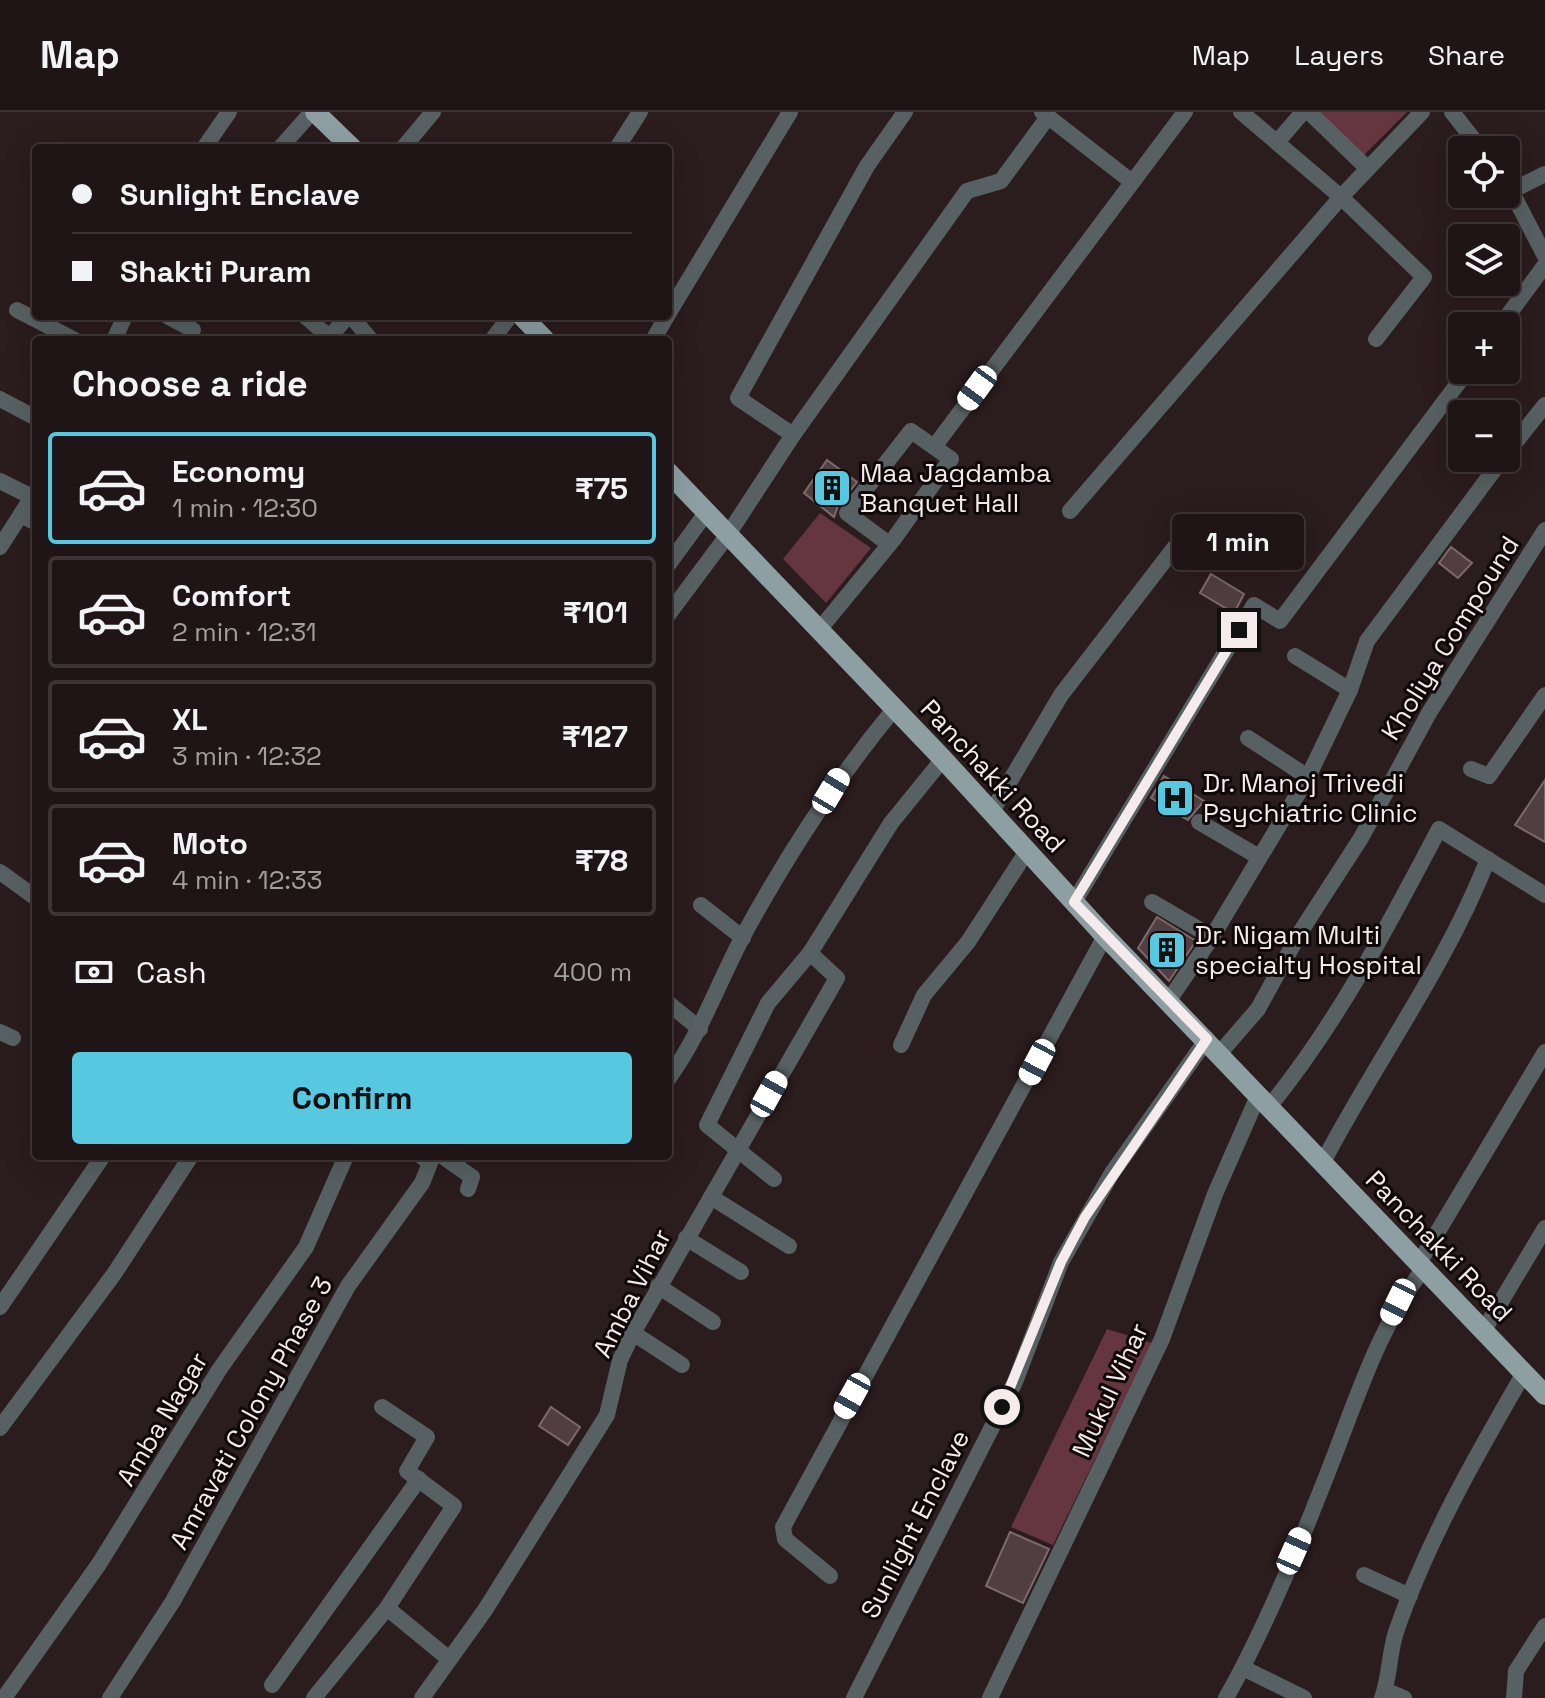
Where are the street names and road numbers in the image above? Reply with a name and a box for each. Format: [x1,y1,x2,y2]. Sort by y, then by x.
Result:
street label: Kholiya Compound [1373,529,1527,747]
street label: Panchakki Road [913,692,1073,860]
street label: Panchakki Road [1358,1163,1520,1329]
street label: Amba Vihar [585,1223,679,1363]
street label: Amravati Colony Phase 3 [162,1271,340,1555]
street label: Mukul Vihar [1064,1317,1156,1463]
street label: Amba Nagar [109,1346,215,1492]
street label: Sunlight Enclave [853,1424,977,1624]

